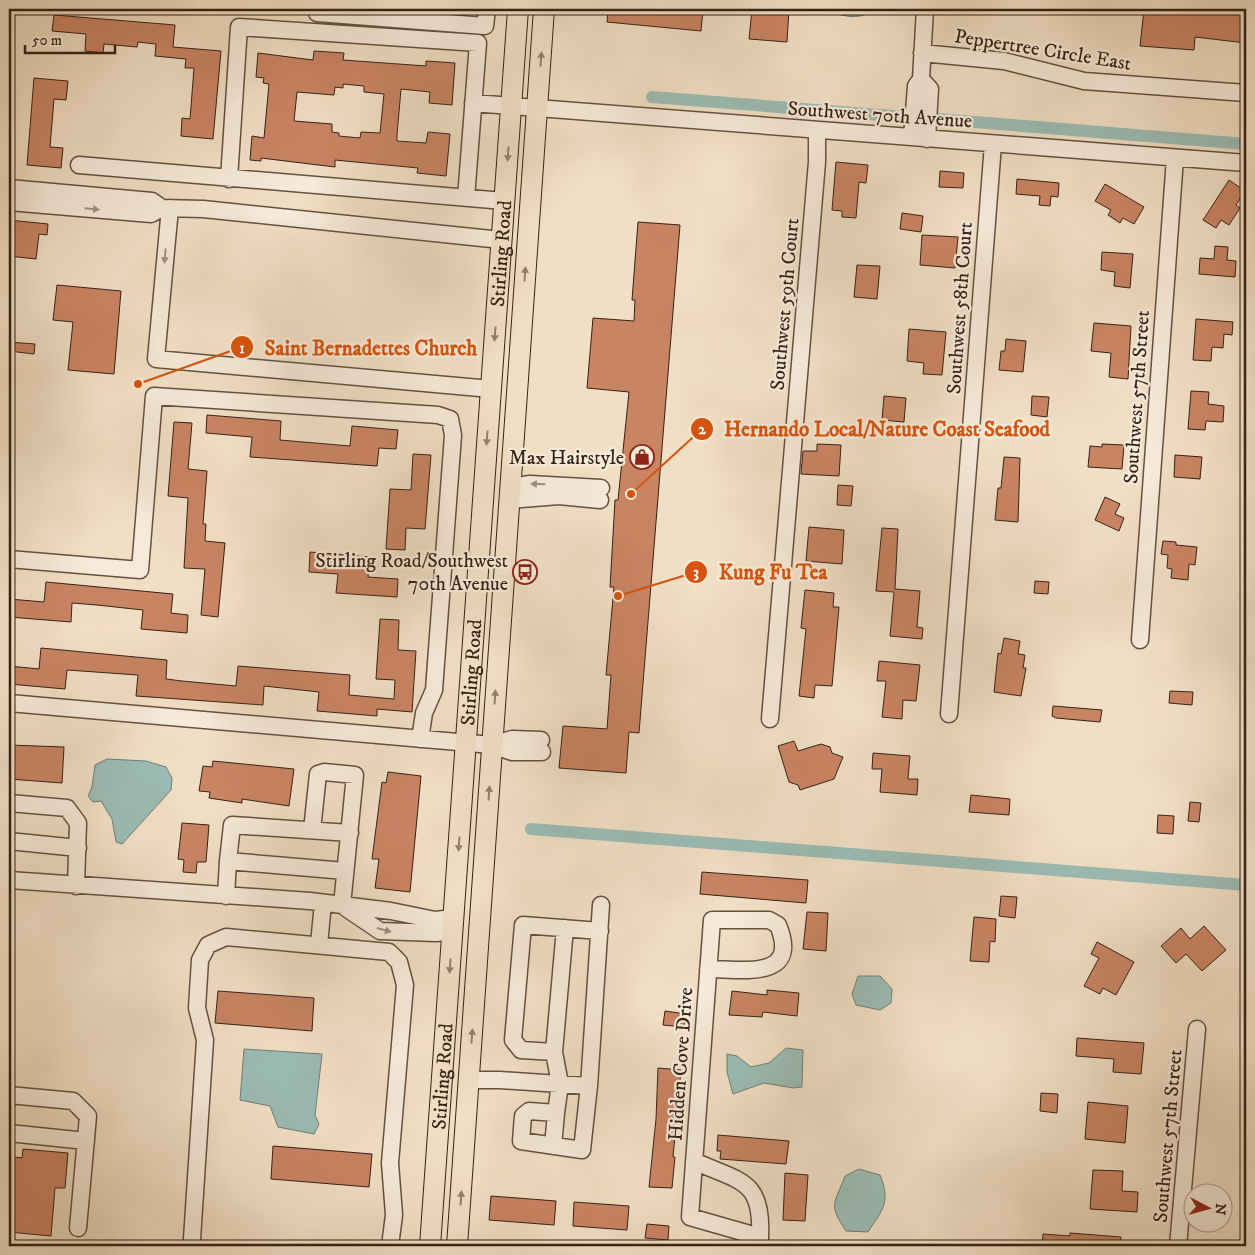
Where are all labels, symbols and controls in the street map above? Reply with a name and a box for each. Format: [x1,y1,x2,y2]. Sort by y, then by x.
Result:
scale bar [25,22,115,54]
street label: Peppertree Circle East [953,24,1133,77]
text: 50 m [32,31,62,50]
one-way arrow [537,50,545,66]
street label: Southwest 70th Avenue [787,97,973,134]
one-way arrow [504,146,512,162]
street label: Stirling Road [486,200,518,308]
one-way arrow [84,206,100,214]
street label: Southwest 59th Court [766,217,805,391]
street label: Southwest 58th Court [942,221,979,395]
one-way arrow [161,249,169,265]
one-way arrow [522,265,530,281]
street label: Southwest 57th Street [1119,309,1156,485]
one-way arrow [490,326,498,342]
callout: Saint Bernadettes Church [229,329,487,365]
text: Saint Bernadettes Church [265,336,478,362]
text: 1 [239,339,245,358]
callout: Hernando Local/Nature Coast Seafood [689,411,1060,447]
text: Hernando Local/Nature Coast Seafood [724,417,1051,443]
text: 2 [698,420,706,439]
one-way arrow [483,430,491,446]
shop icon: Max Hairstyle [629,444,655,470]
place label: Max Hairstyle [509,446,624,471]
one-way arrow [530,480,546,488]
place label: Stirling Road/Southwest 70th Avenue [315,549,508,597]
callout: Kung Fu Tea [683,554,837,590]
bus stop icon: Stirling Road/Southwest 70th Avenue [512,559,538,585]
text: Kung Fu Tea [719,560,828,586]
text: 3 [693,563,699,582]
street label: Stirling Road [456,619,489,727]
one-way arrow [492,688,500,704]
one-way arrow [485,785,493,801]
one-way arrow [455,836,463,852]
one-way arrow [376,926,392,934]
one-way arrow [446,959,454,975]
street label: Hidden Cove Drive [664,987,699,1142]
street label: Stirling Road [427,1023,460,1131]
one-way arrow [468,1027,476,1043]
street label: Southwest 57th Street [1148,1048,1189,1224]
north arrow [1182,1182,1232,1232]
one-way arrow [457,1189,465,1205]
text: N [1210,1203,1229,1216]

